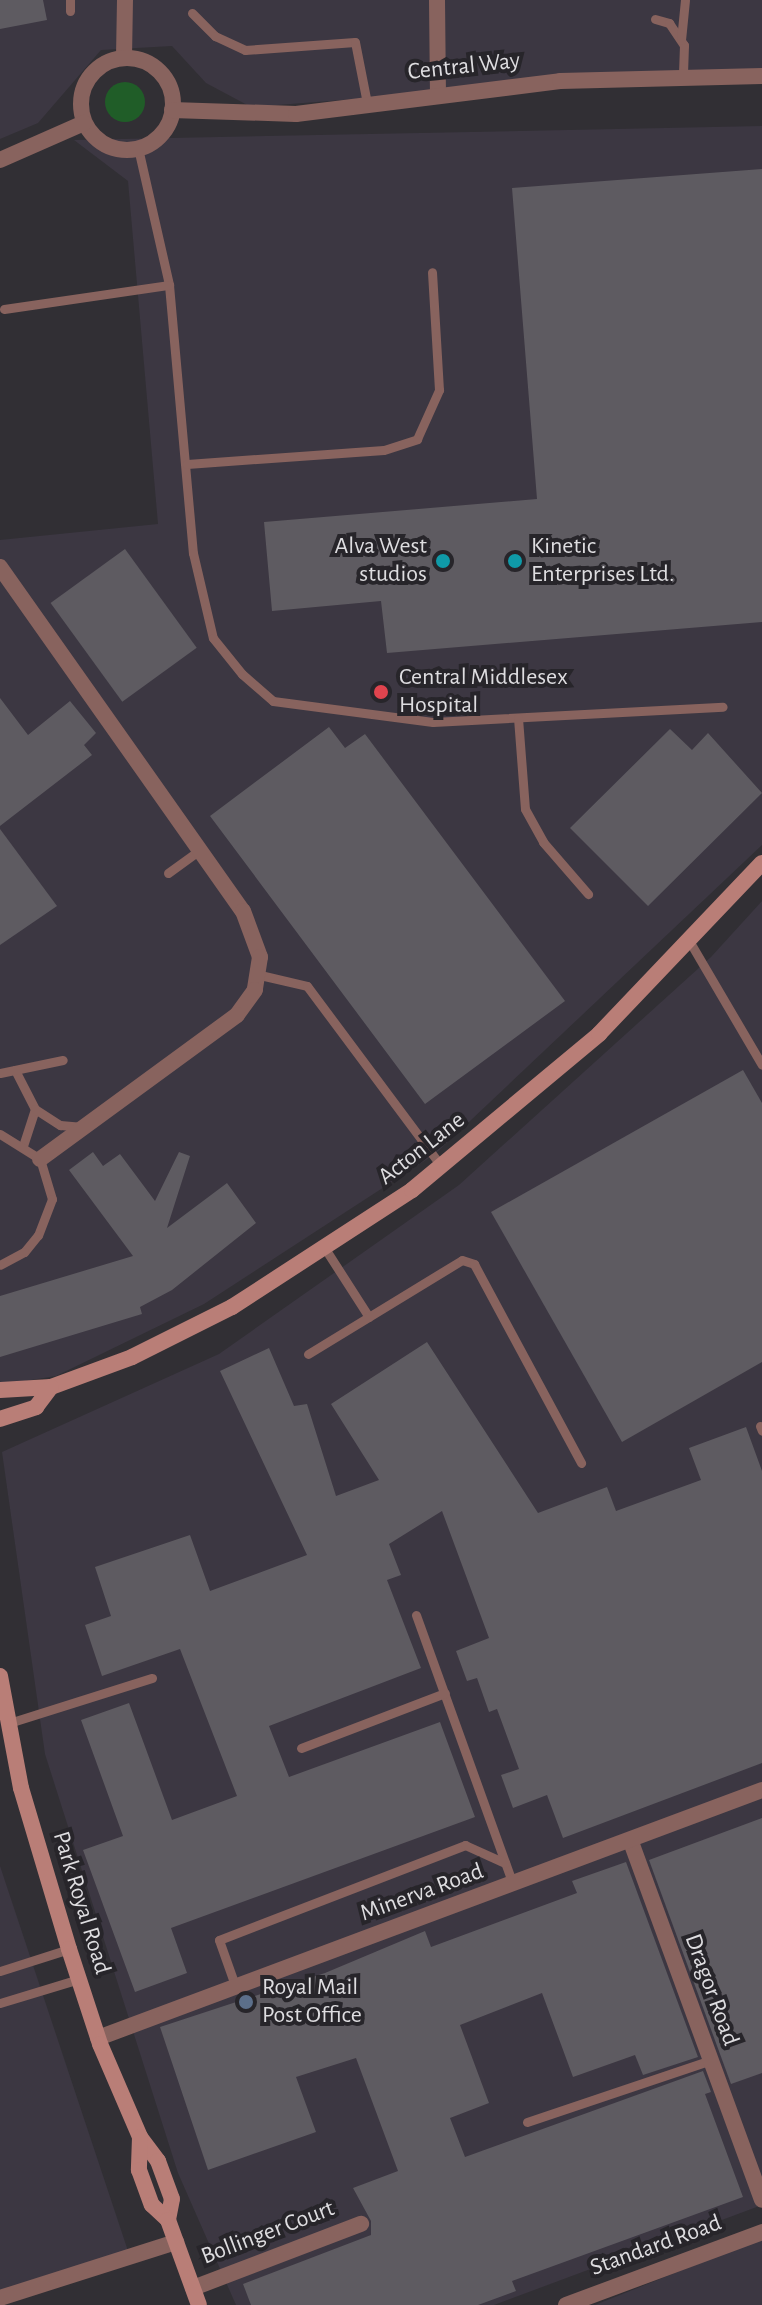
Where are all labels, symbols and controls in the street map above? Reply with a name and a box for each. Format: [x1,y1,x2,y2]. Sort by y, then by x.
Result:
street label: Central Way [406,47,522,87]
place label: Alva West studios [334,533,427,589]
place label: Kinetic Enterprises Ltd. [531,533,674,589]
marker: Alva West studios [434,552,452,570]
marker: Kinetic Enterprises Ltd. [506,552,524,570]
place label: Central Middlesex Hospital [399,664,568,720]
marker: Central Middlesex Hospital [370,681,392,703]
street label: Acton Lane [373,1106,471,1192]
street label: Park Royal Road [46,1828,116,1978]
street label: Minerva Road [357,1857,487,1929]
street label: Dragor Road [677,1930,745,2050]
place label: Royal Mail Post Office [262,1974,362,2030]
marker: Royal Mail Post Office [237,1993,255,2011]
street label: Bollinger Court [197,2194,339,2272]
street label: Standard Road [587,2209,725,2283]

